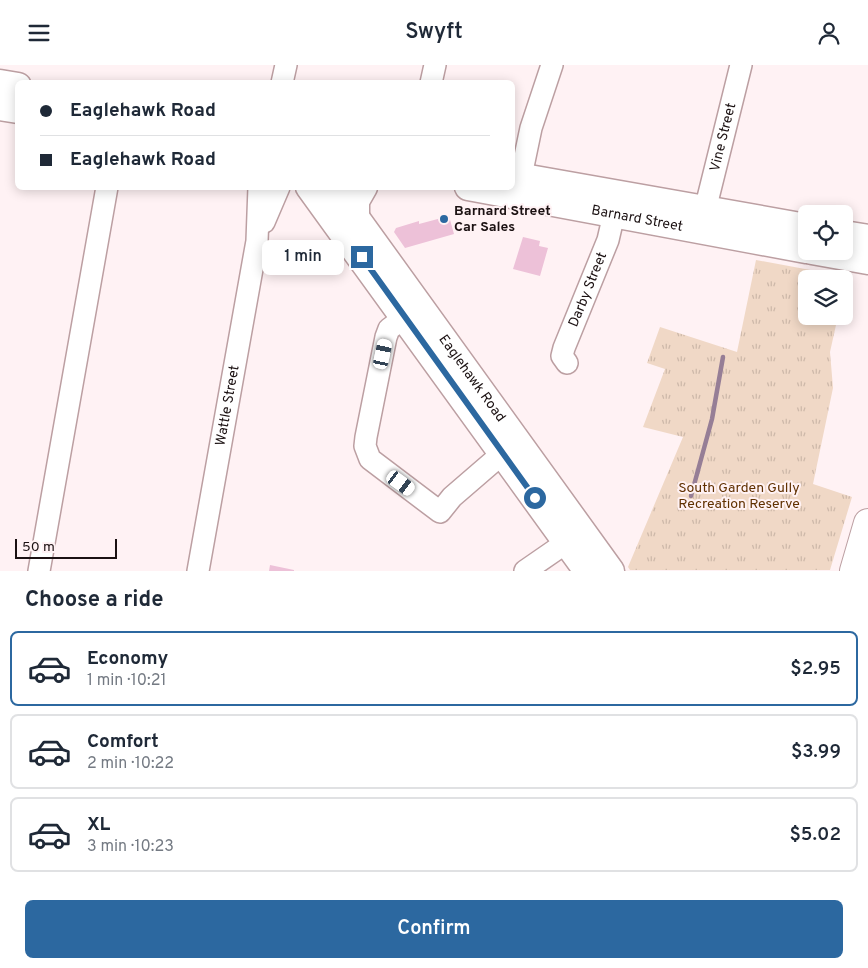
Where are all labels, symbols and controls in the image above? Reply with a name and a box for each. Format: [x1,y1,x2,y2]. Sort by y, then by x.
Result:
icon: menu [25,19,53,47]
text: Swyft [405,19,463,46]
icon: person [815,19,843,47]
text: Eaglehawk Road [70,99,216,123]
street label: Vine Street [706,101,740,173]
text: Eaglehawk Road [70,148,216,172]
street label: Barnard Street [590,202,684,235]
place label: Barnard Street Car Sales [454,203,551,236]
map controls [798,205,853,325]
button: locate [798,205,853,260]
marker: Barnard Street Car Sales [438,213,450,225]
callout: 1 min [262,239,344,275]
route end [351,246,373,268]
text: 1 min [284,247,322,267]
street label: Darby Street [565,250,611,329]
button: layers [798,270,853,325]
street label: Eaglehawk Road [435,332,509,425]
car [372,338,393,370]
street label: Wattle Street [212,364,243,447]
car [384,468,417,498]
park label: South Garden Gully Recreation Reserve [678,480,800,513]
route start [524,487,546,509]
scale bar [15,535,118,559]
text: 50 m [22,539,55,556]
text: Choose a ride [25,587,163,614]
icon: car [27,646,72,691]
text: Economy [87,647,168,671]
text: $2.95 [790,657,841,681]
text: 1 min · 10:21 [87,671,166,691]
icon: car [27,729,72,774]
text: Comfort [87,730,159,754]
text: $3.99 [791,740,841,764]
text: 2 min · 10:22 [87,754,174,774]
icon: car [27,812,72,857]
text: XL [87,813,110,837]
text: $5.02 [789,823,841,847]
text: 3 min · 10:23 [87,837,174,857]
button: Confirm [25,900,843,958]

